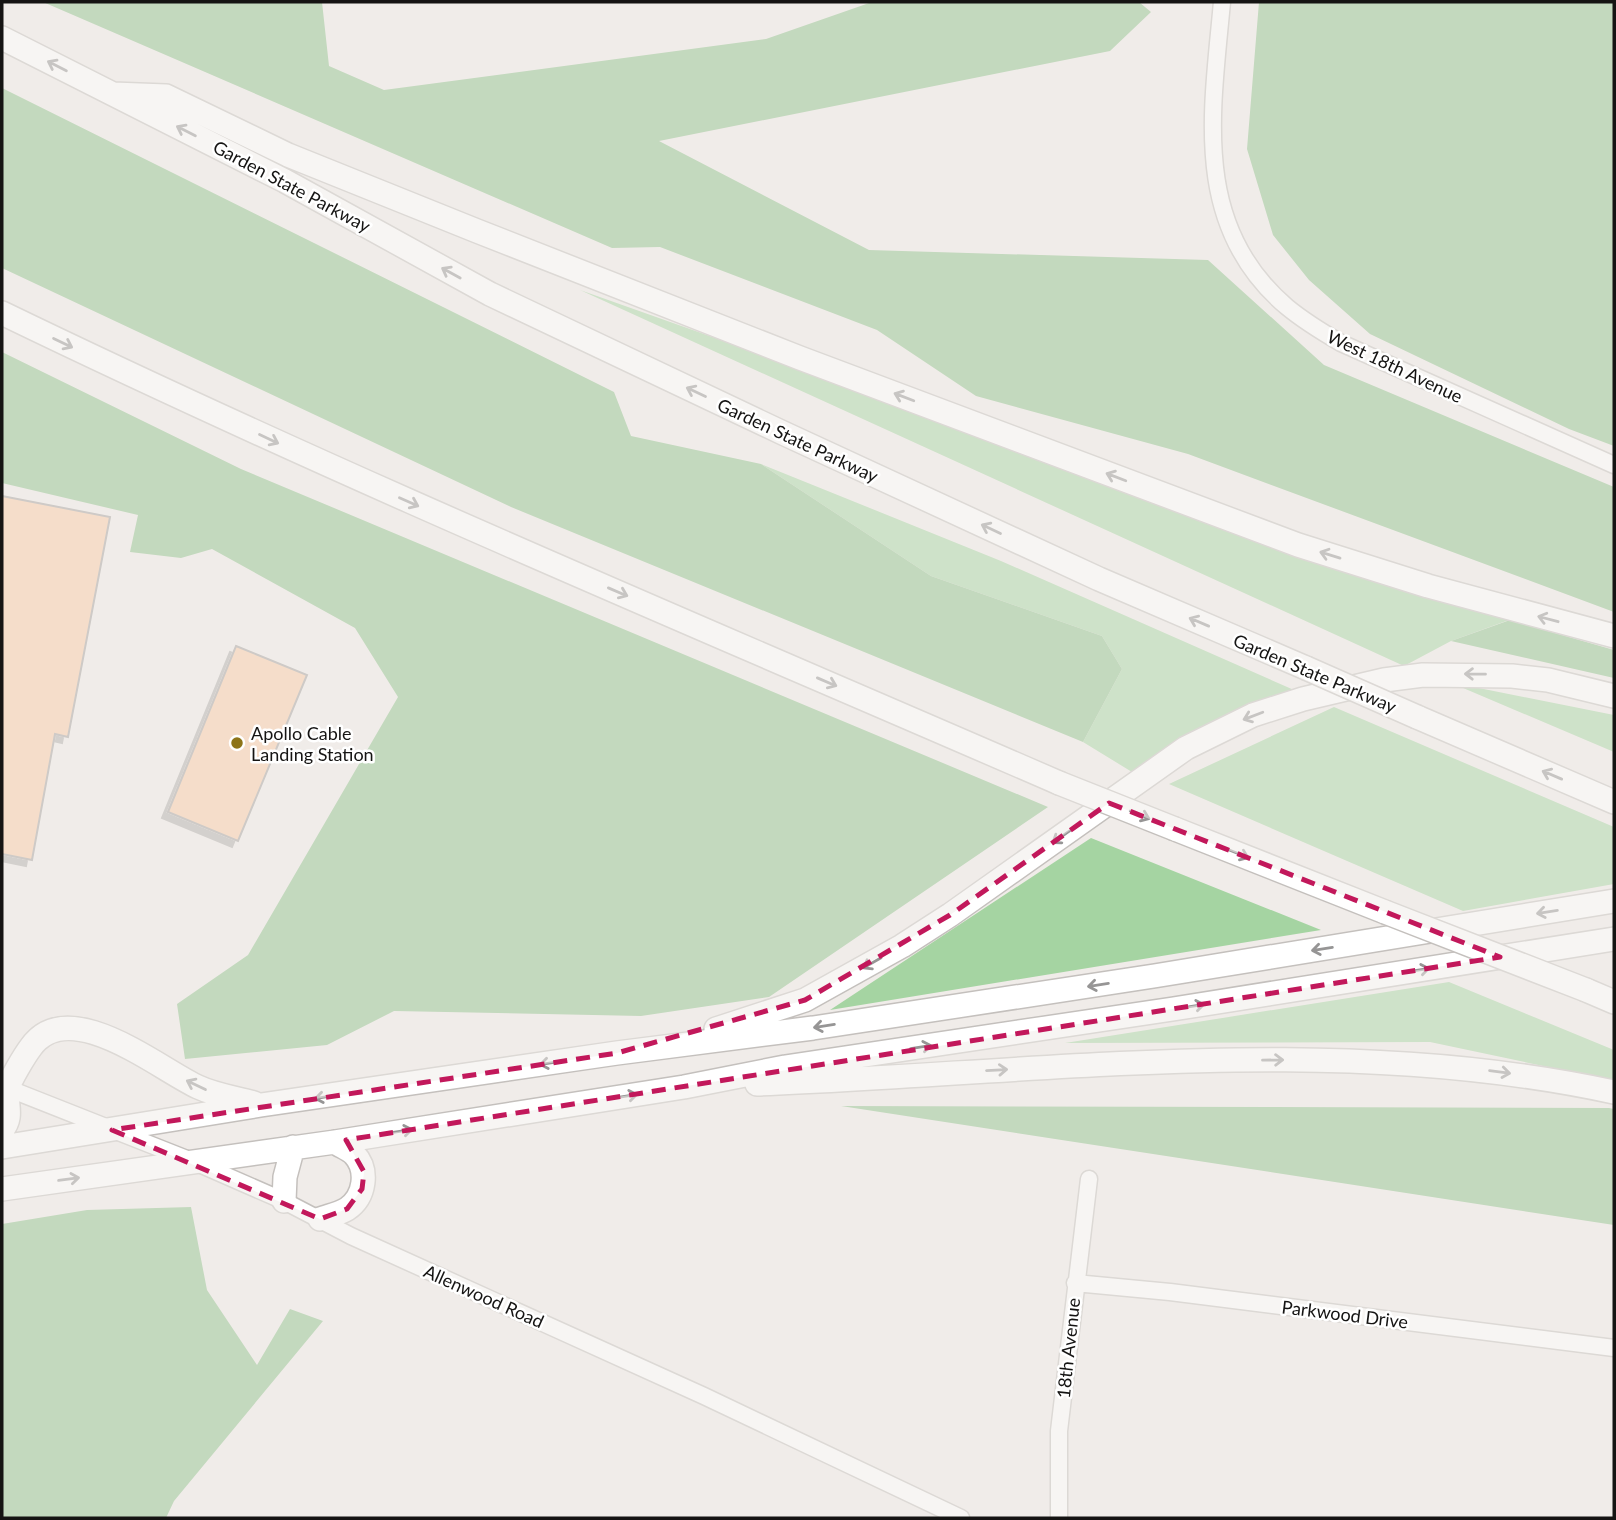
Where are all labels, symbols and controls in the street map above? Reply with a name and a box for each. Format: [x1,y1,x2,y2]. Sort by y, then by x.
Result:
one-way arrow [47,58,68,72]
one-way arrow [176,123,197,137]
street label: Garden State Parkway [210,135,375,237]
one-way arrow [442,265,462,279]
street label: West 18th Avenue [1324,325,1466,407]
one-way arrow [52,336,73,350]
one-way arrow [686,385,707,398]
one-way arrow [893,389,915,402]
street label: Garden State Parkway [714,393,883,487]
one-way arrow [258,433,279,446]
one-way arrow [1106,470,1128,482]
one-way arrow [398,496,419,509]
one-way arrow [981,522,1002,535]
one-way arrow [1319,548,1341,561]
one-way arrow [607,587,628,600]
one-way arrow [1537,612,1559,625]
one-way arrow [1189,615,1210,628]
street label: Garden State Parkway [1230,629,1400,718]
one-way arrow [1464,668,1487,681]
one-way arrow [816,676,837,689]
one-way arrow [1242,710,1264,723]
place label: Apollo Cable Landing Station [251,722,374,765]
marker: Apollo Cable Landing Station [229,735,245,751]
one-way arrow [1541,767,1563,780]
one-way arrow [1129,809,1150,822]
one-way arrow [1052,830,1071,844]
one-way arrow [1228,849,1249,862]
one-way arrow [1536,906,1559,919]
one-way arrow [1311,943,1334,956]
one-way arrow [862,957,883,970]
one-way arrow [1407,963,1430,976]
one-way arrow [1087,979,1110,992]
one-way arrow [1182,999,1205,1012]
one-way arrow [813,1020,836,1033]
one-way arrow [909,1040,931,1053]
one-way arrow [1262,1053,1285,1067]
one-way arrow [539,1057,562,1070]
one-way arrow [985,1063,1008,1076]
one-way arrow [1489,1065,1511,1078]
one-way arrow [186,1078,207,1091]
one-way arrow [615,1089,638,1102]
one-way arrow [314,1090,337,1103]
one-way arrow [390,1124,413,1137]
one-way arrow [57,1173,80,1186]
street label: Allenwood Road [421,1260,547,1332]
street label: Parkwood Drive [1281,1295,1409,1333]
street label: 18th Avenue [1052,1297,1084,1399]

